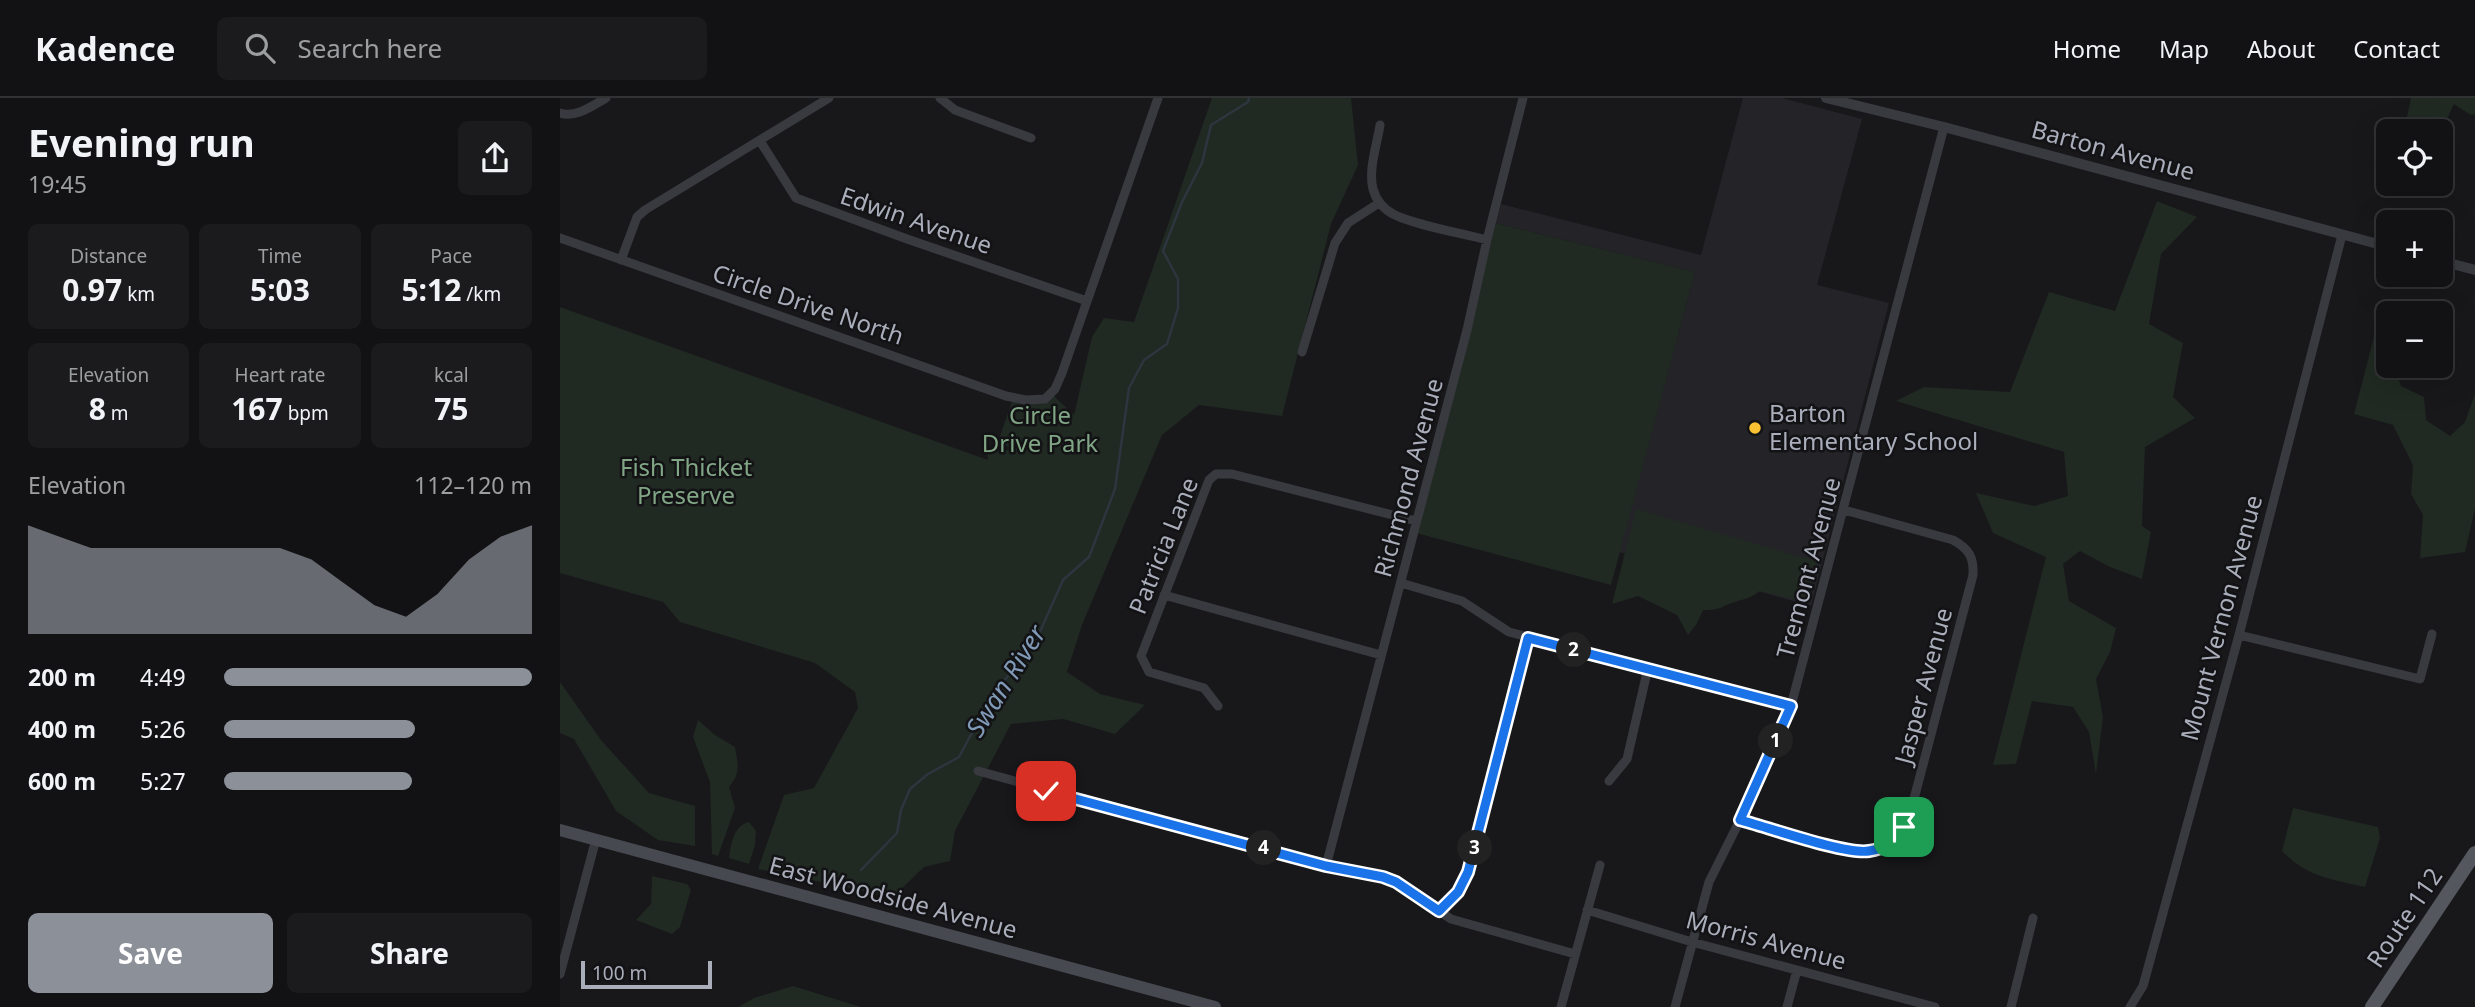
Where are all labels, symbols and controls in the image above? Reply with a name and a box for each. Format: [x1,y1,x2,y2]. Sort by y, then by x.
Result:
search box [217,17,707,80]
text: Kadence [35,26,175,71]
icon: search [241,29,279,67]
text: Search here [297,30,442,66]
text: Home [2053,32,2121,65]
text: Map [2159,32,2209,65]
text: About [2247,32,2315,65]
text: Contact [2353,32,2440,65]
street label: Barton Avenue [2028,112,2199,187]
text: Evening run [28,116,255,168]
map controls [2376,119,2453,378]
button: locate [2376,119,2453,196]
button: share [458,121,532,195]
text: 19:45 [28,168,87,200]
street label: Edwin Avenue [836,178,997,261]
button: + [2376,210,2453,287]
text: Distance [70,243,147,269]
text: Time [258,243,302,269]
text: Pace [430,243,472,269]
street label: Circle Drive North [709,255,908,352]
text: 0.97 [62,269,122,310]
text: 5:03 [250,269,310,310]
text: 5:12 [401,269,461,310]
text: km [122,281,155,307]
text: /km [461,281,501,307]
button: − [2376,301,2453,378]
text: Elevation [68,362,149,388]
text: Heart rate [235,362,325,388]
text: kcal [434,362,469,388]
street label: Richmond Avenue [1365,375,1450,581]
text: 8 [89,388,106,429]
text: 167 [231,388,283,429]
text: 75 [434,388,468,429]
place label: Barton Elementary School [1769,396,1978,457]
park label: Circle Drive Park [982,398,1098,459]
text: m [106,400,129,426]
text: bpm [283,400,329,426]
marker: Barton Elementary School [1747,420,1763,436]
park label: Fish Thicket Preserve [620,450,752,511]
text: Elevation [28,469,126,501]
text: 112–120 m [414,469,532,501]
street label: Patricia Lane [1120,472,1205,619]
street label: Tremont Avenue [1768,473,1848,662]
street label: Mount Vernon Avenue [2172,491,2269,744]
street label: Jasper Avenue [1885,604,1959,769]
water label: Swan River [957,616,1055,743]
pin: 2 [1556,632,1592,668]
text: 2 [1568,636,1579,662]
text: 200 m [28,661,96,693]
text: 4:49 [140,661,186,693]
text: 400 m [28,713,96,745]
text: 5:26 [140,713,186,745]
pin: 1 [1758,724,1794,758]
text: 1 [1770,727,1781,753]
pin [1016,761,1076,821]
text: 600 m [28,765,96,797]
text: 5:27 [140,765,186,797]
icon: check [1027,772,1065,810]
pin [1874,797,1934,857]
icon: arrive [1885,808,1923,846]
pin: 4 [1246,830,1282,866]
pin: 3 [1458,830,1492,866]
text: 4 [1258,834,1269,860]
text: 3 [1469,834,1480,860]
street label: East Woodside Avenue [766,848,1021,946]
street label: Route 112 [2358,861,2449,974]
street label: Morris Avenue [1683,902,1850,977]
button: Save [28,913,273,993]
button: Share [287,913,532,993]
scale bar [581,958,712,990]
text: 100 m [592,960,647,986]

